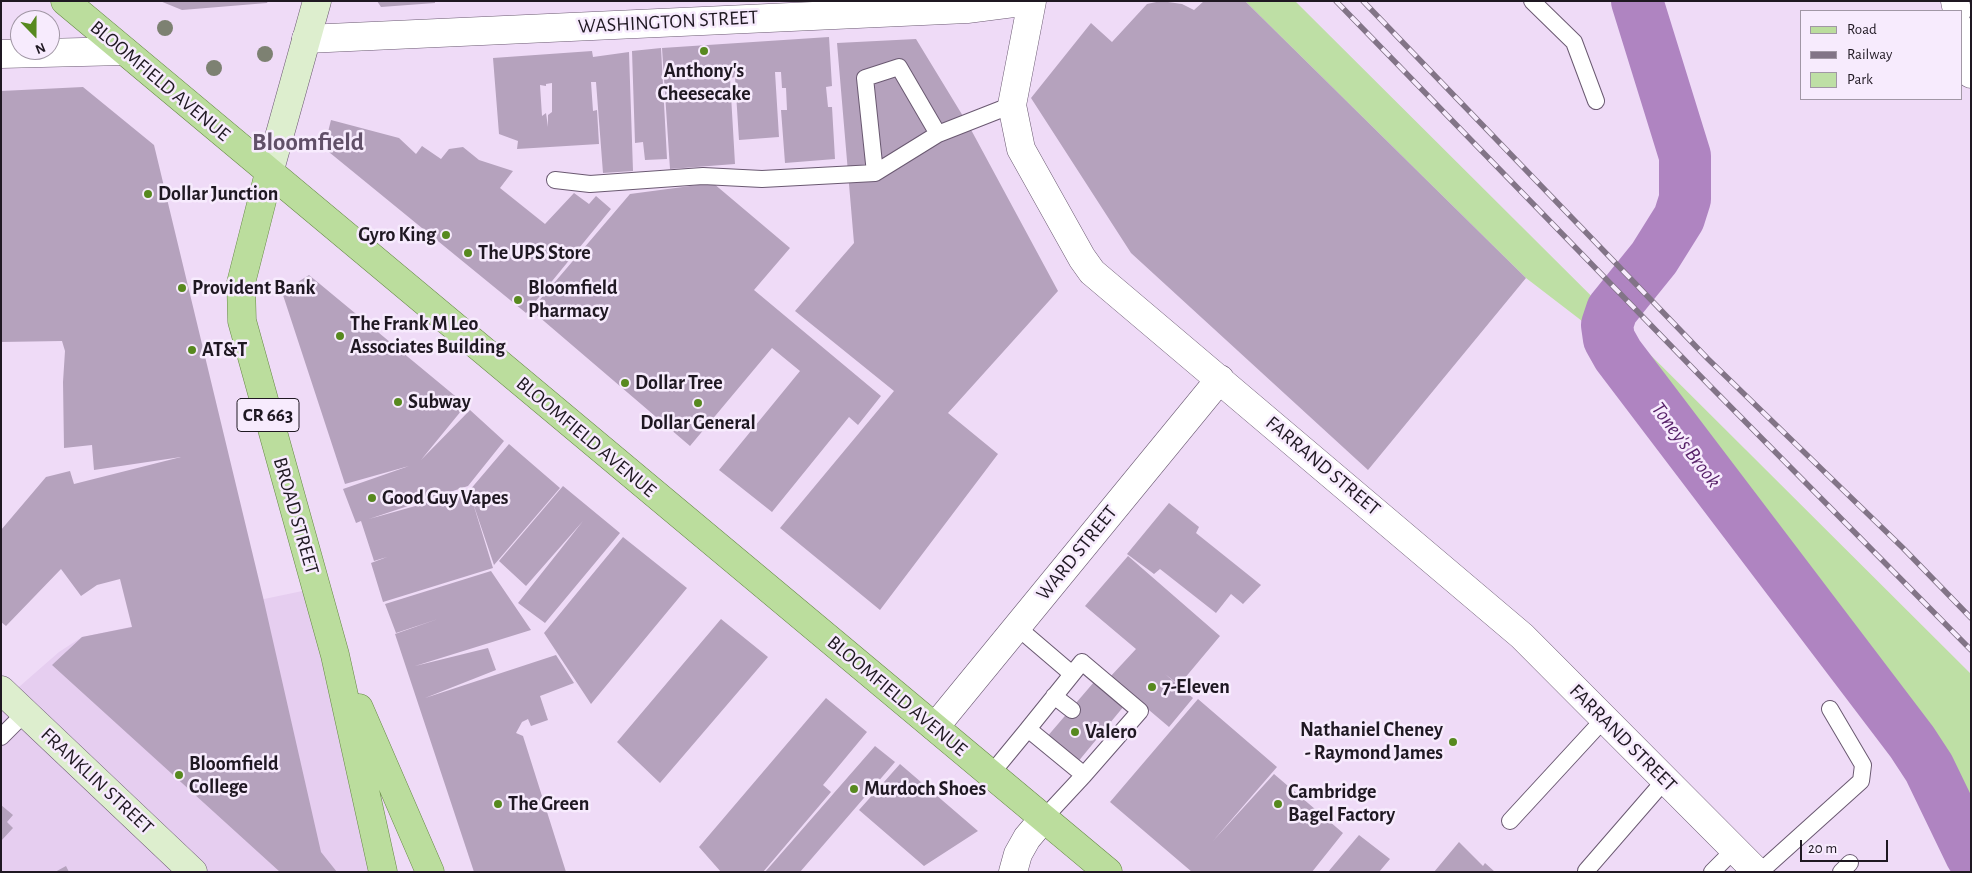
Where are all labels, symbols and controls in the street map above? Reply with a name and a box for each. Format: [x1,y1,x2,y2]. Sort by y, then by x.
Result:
street label: WASHINGTON STREET [577,5,759,39]
north arrow [10,10,60,60]
legend [1800,10,1962,100]
street label: BLOOMFIELD AVENUE [85,15,235,147]
text: Road [1847,22,1877,37]
text: N [33,40,47,56]
marker: Anthony's Cheesecake [698,45,710,57]
text: Railway [1847,47,1892,62]
place label: Anthony's Cheesecake [657,59,751,106]
text: Park [1847,72,1873,87]
district label: Bloomfield [252,127,364,157]
place label: Dollar Junction [158,182,278,206]
marker: Dollar Junction [142,188,154,200]
place label: Gyro King [358,223,436,247]
marker: Gyro King [440,229,452,241]
place label: The UPS Store [478,241,591,265]
marker: The UPS Store [462,247,474,259]
place label: Provident Bank [192,276,316,300]
place label: Bloomfield Pharmacy [528,276,618,323]
marker: Provident Bank [176,282,188,294]
marker: Bloomfield Pharmacy [512,294,524,306]
place label: The Frank M Leo Associates Building [350,312,505,359]
marker: The Frank M Leo Associates Building [334,330,346,342]
place label: AT&T [202,338,247,362]
marker: AT&T [186,344,198,356]
street label: BLOOMFIELD AVENUE [511,371,661,503]
place label: Dollar Tree [635,371,723,395]
marker: Dollar Tree [619,377,631,389]
place label: Subway [408,390,471,414]
marker: Subway [392,396,404,408]
marker: Dollar General [692,397,704,409]
water label: Toney's Brook [1646,397,1726,493]
road number: CR 663 [237,398,299,432]
place label: Dollar General [640,411,756,435]
street label: FARRAND STREET [1261,411,1385,521]
street label: BROAD STREET [268,455,324,577]
place label: Good Guy Vapes [382,486,509,510]
marker: Good Guy Vapes [366,492,378,504]
street label: WARD STREET [1031,501,1123,605]
street label: BLOOMFIELD AVENUE [822,630,972,762]
place label: 7-Eleven [1162,675,1230,699]
street label: FARRAND STREET [1564,679,1682,797]
marker: 7-Eleven [1146,681,1158,693]
place label: Nathaniel Cheney - Raymond James [1300,718,1443,765]
place label: Valero [1085,720,1137,744]
street label: FRANKLIN STREET [36,723,158,839]
marker: Valero [1069,726,1081,738]
marker: Nathaniel Cheney - Raymond James [1447,736,1459,748]
place label: Bloomfield College [189,752,279,799]
marker: Bloomfield College [173,769,185,781]
place label: Murdoch Shoes [864,777,986,801]
place label: Cambridge Bagel Factory [1288,780,1395,827]
marker: Murdoch Shoes [848,783,860,795]
place label: The Green [508,792,589,816]
marker: The Green [492,798,504,810]
marker: Cambridge Bagel Factory [1272,798,1284,810]
scale bar [1802,830,1890,862]
text: 20 m [1808,841,1837,856]

